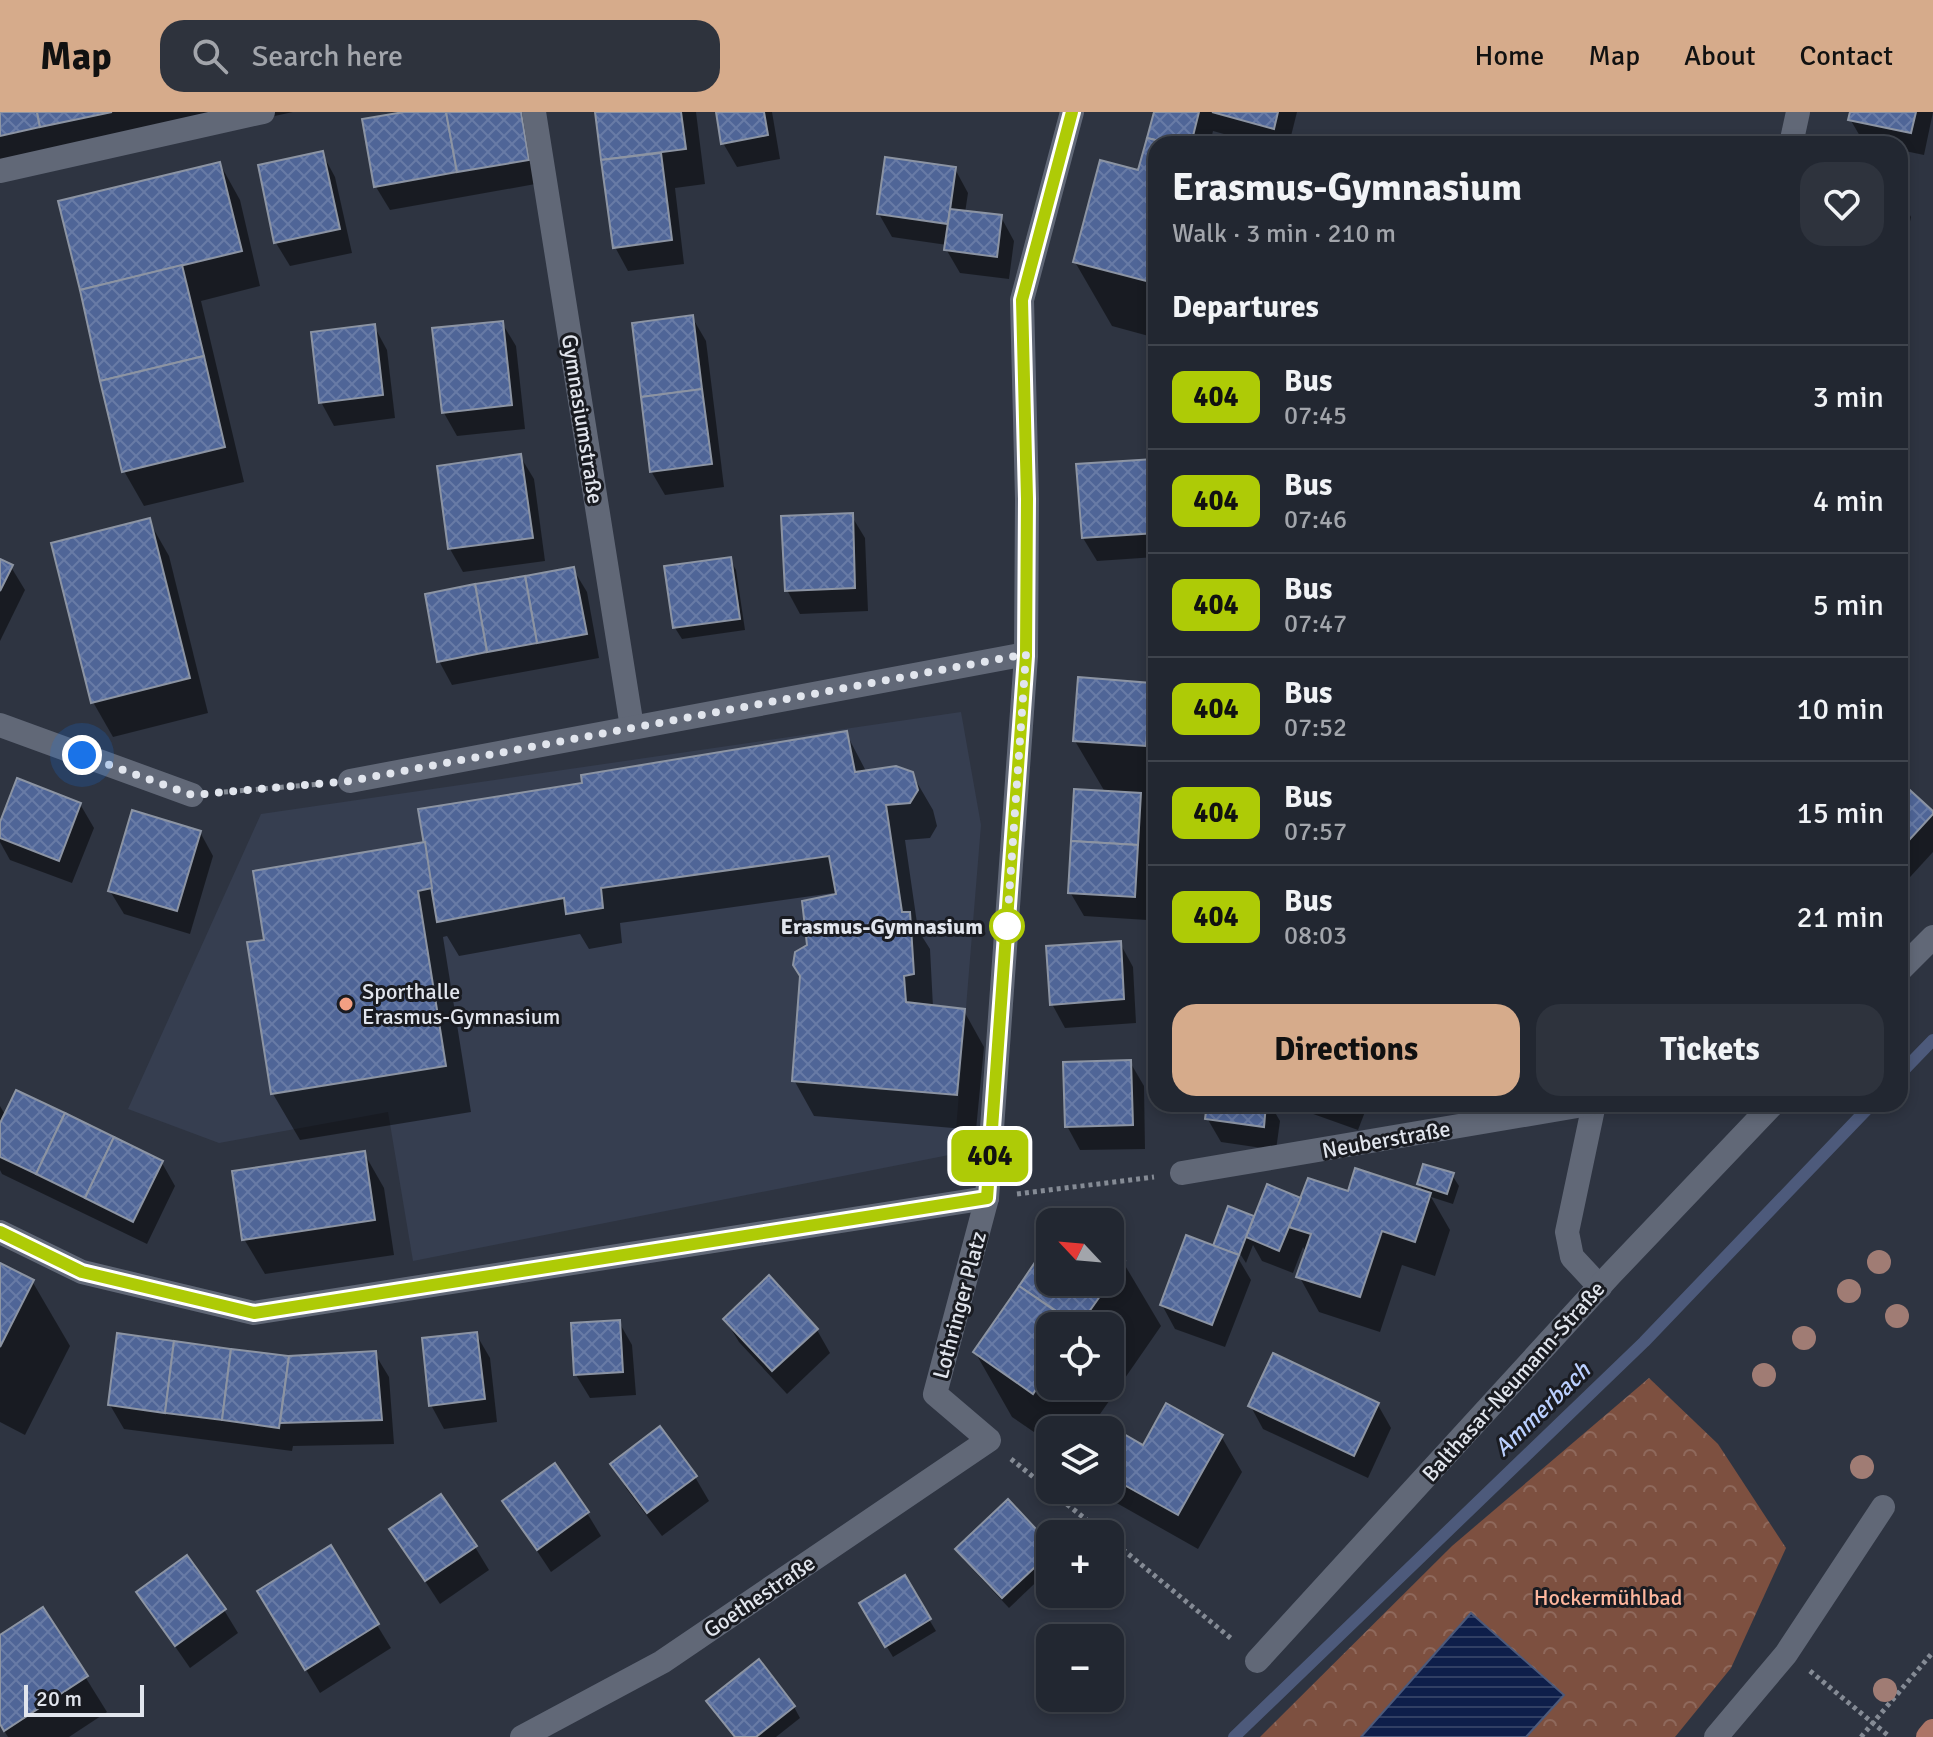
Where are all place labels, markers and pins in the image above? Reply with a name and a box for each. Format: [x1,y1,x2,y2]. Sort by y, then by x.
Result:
marker: Erasmus-Gymnasium [990,909,1024,943]
place label: Erasmus-Gymnasium [780,913,983,940]
place label: Sporthalle Erasmus-Gymnasium [362,978,560,1030]
marker: Sporthalle Erasmus-Gymnasium [337,995,355,1013]

